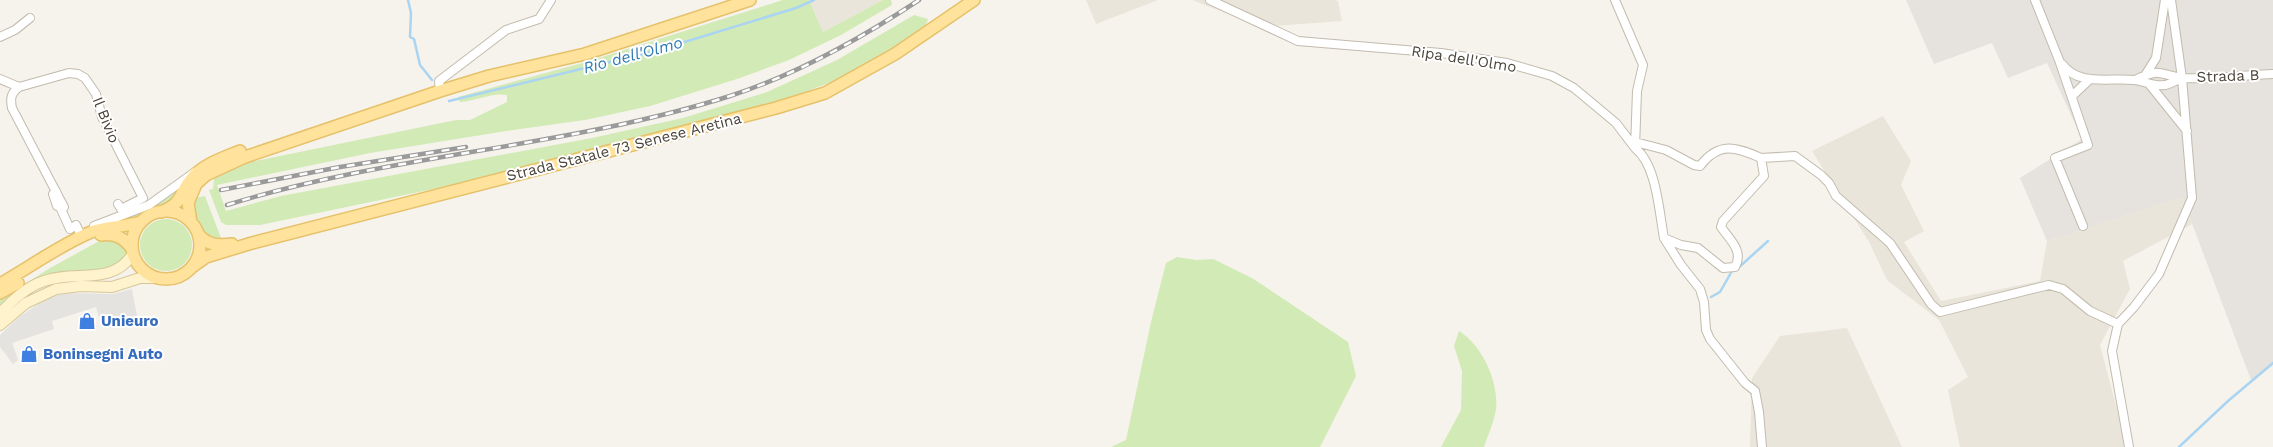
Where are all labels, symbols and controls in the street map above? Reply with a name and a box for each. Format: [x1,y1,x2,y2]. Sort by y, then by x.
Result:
water label: Rio dell'Olmo [581,33,685,77]
street label: Ripa dell'Olmo [1410,42,1518,76]
street label: Strada B [2196,66,2260,86]
street label: Il Bivio [89,94,123,146]
street label: Strada Statale 73 Senese Aretina [505,109,744,185]
shop icon: Unieuro [77,311,97,331]
place label: Unieuro [101,312,159,330]
shop icon: Boninsegni Auto [19,344,39,364]
place label: Boninsegni Auto [43,345,163,363]

